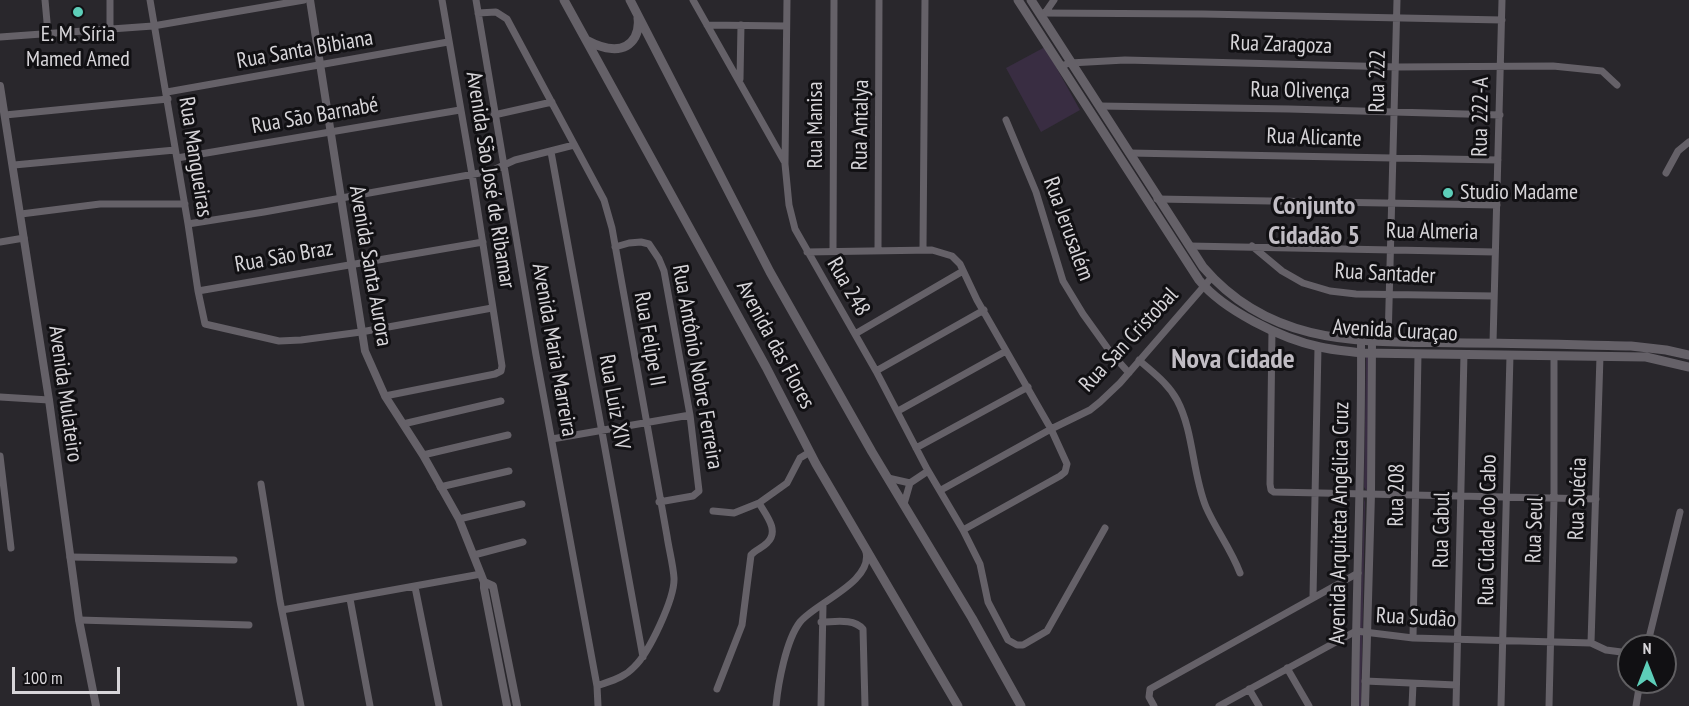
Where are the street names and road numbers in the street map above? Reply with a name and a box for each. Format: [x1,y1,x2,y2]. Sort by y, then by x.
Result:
street label: Rua Santa Bibiana [235,25,375,75]
street label: Rua Zaragoza [1230,30,1332,60]
street label: Rua 222 [1364,49,1392,113]
street label: Avenida São José de Ribamar [460,70,520,290]
street label: Rua Olivença [1250,77,1350,105]
street label: Rua 222-A [1467,77,1495,157]
street label: Rua Antalya [847,79,875,171]
street label: Rua Manisa [803,81,829,169]
street label: Rua São Barnabé [250,92,380,140]
street label: Rua Mangueiras [172,95,218,219]
street label: Rua Alicante [1266,123,1362,153]
street label: Rua Jerusalém [1037,174,1099,284]
street label: Avenida Santa Aurora [343,184,397,348]
street label: Rua Almeria [1386,218,1478,246]
street label: Rua São Braz [233,235,335,279]
street label: Rua 248 [821,253,875,321]
street label: Rua Santader [1334,258,1436,290]
street label: Avenida Maria Marreira [526,261,582,439]
street label: Rua Antônio Nobre Ferreira [666,263,728,471]
street label: Avenida das Flores [730,276,820,414]
street label: Rua San Cristobal [1074,282,1184,398]
street label: Rua Felipe II [628,290,670,388]
street label: Avenida Curaçao [1332,315,1458,347]
street label: Avenida Mulateiro [42,324,88,464]
street label: Rua Luiz XIV [593,353,635,451]
street label: Avenida Arquiteta Angélica Cruz [1325,401,1355,645]
street label: Rua Cidade do Cabo [1473,454,1503,606]
street label: Rua Suécia [1563,457,1593,541]
street label: Rua 208 [1383,463,1411,527]
street label: Rua Cabul [1428,492,1456,568]
street label: Rua Seul [1521,496,1549,564]
street label: Rua Sudão [1375,603,1457,633]

